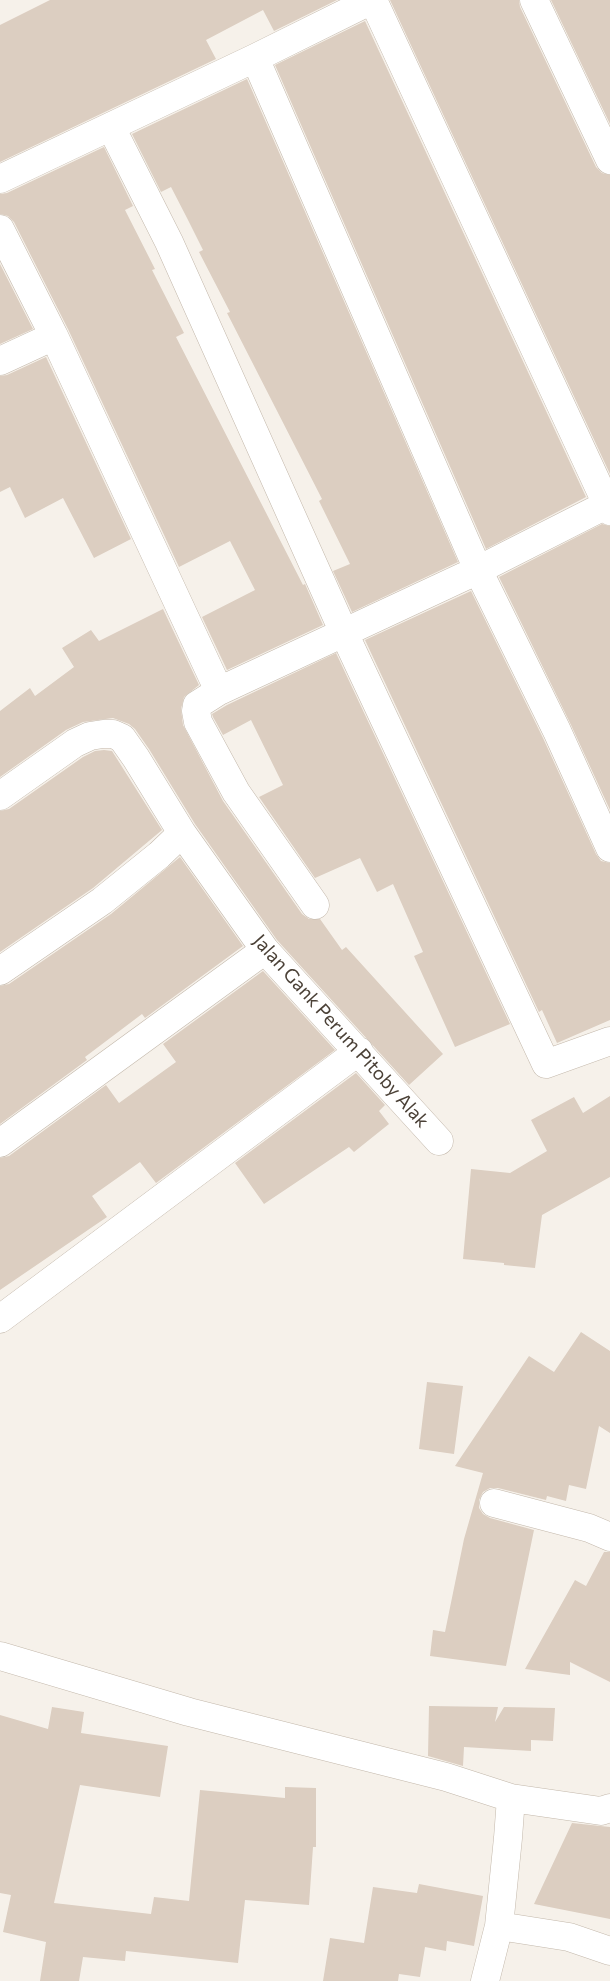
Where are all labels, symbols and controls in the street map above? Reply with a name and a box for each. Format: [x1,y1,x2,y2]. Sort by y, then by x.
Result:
street label: Jalan Gank Perum Pitoby Alak [248,930,434,1132]

